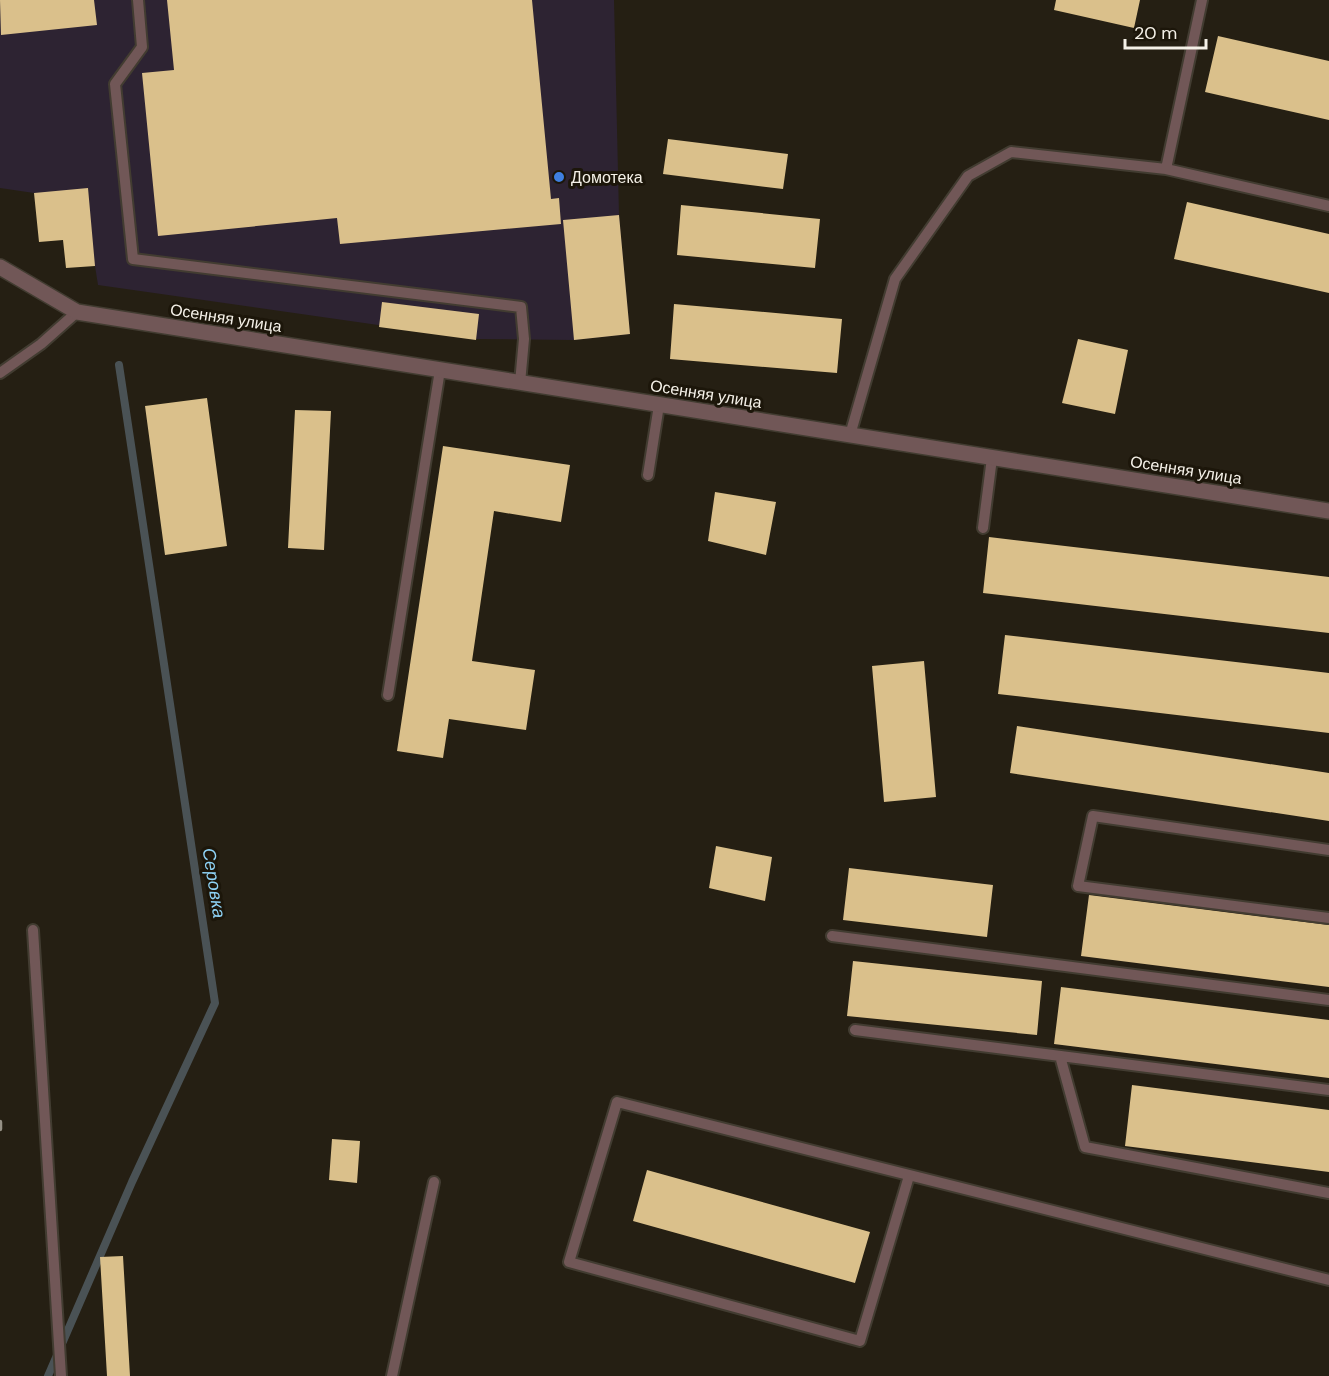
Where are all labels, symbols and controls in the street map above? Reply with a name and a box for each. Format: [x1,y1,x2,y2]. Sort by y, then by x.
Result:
scale bar [1125,12,1206,50]
text: 20 m [1134,21,1177,45]
place label: Домотека [571,167,643,188]
marker: Домотека [552,170,566,184]
street label: Осенняя улица [169,299,283,337]
street label: Осенняя улица [649,375,763,413]
street label: Осенняя улица [1129,451,1243,489]
water label: Серовка [197,846,231,920]

